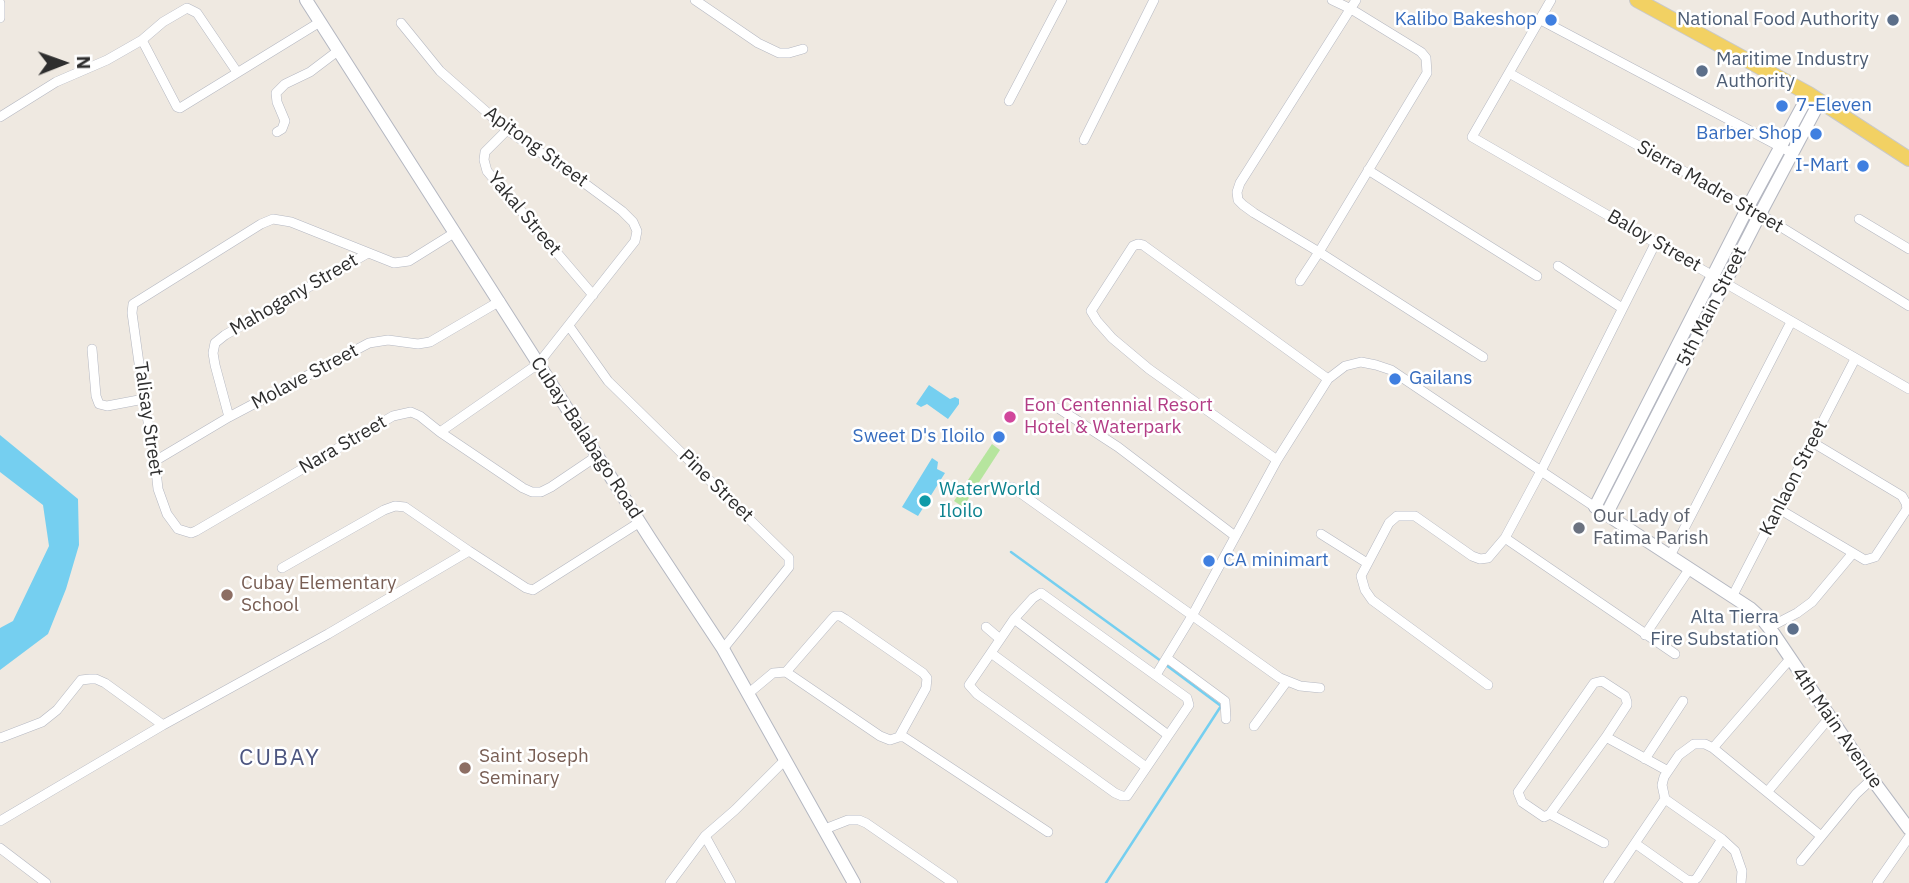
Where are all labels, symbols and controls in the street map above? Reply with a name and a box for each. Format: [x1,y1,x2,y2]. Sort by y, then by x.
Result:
place label: Kalibo Bakeshop [1395,9,1537,31]
place label: National Food Authority [1677,9,1879,31]
marker: Kalibo Bakeshop [1543,12,1559,28]
marker: National Food Authority [1885,12,1901,28]
north arrow [28,28,98,98]
place label: Maritime Industry Authority [1716,49,1869,93]
text: N [72,56,96,70]
marker: Maritime Industry Authority [1694,63,1710,79]
place label: 7-Eleven [1796,95,1872,117]
marker: 7-Eleven [1774,98,1790,114]
street label: Apitong Street [480,102,592,192]
place label: Barber Shop [1696,123,1802,145]
marker: Barber Shop [1808,126,1824,142]
street label: Sierra Madre Street [1633,136,1787,238]
place label: I-Mart [1795,155,1849,177]
marker: I-Mart [1855,158,1871,174]
street label: Yakal Street [482,167,566,261]
street label: Baloy Street [1603,205,1705,277]
street label: 5th Main Street [1672,243,1752,371]
street label: Mahogany Street [226,249,362,341]
street label: Molave Street [248,339,362,415]
street label: Cubay-Balabago Road [525,353,647,523]
street label: Talisay Street [129,360,167,478]
place label: Gailans [1409,368,1472,390]
marker: Gailans [1387,371,1403,387]
place label: Eon Centennial Resort Hotel & Waterpark [1024,395,1213,439]
marker: Eon Centennial Resort Hotel & Waterpark [1002,409,1018,425]
street label: Nara Street [295,411,391,479]
street label: Kanlaon Street [1755,417,1833,539]
place label: Sweet D's Iloilo [853,426,985,448]
marker: Sweet D's Iloilo [991,429,1007,445]
street label: Pine Street [674,445,758,527]
place label: WaterWorld Iloilo [939,479,1041,523]
marker: WaterWorld Iloilo [917,493,933,509]
place label: Our Lady of Fatima Parish [1593,506,1709,550]
marker: Our Lady of Fatima Parish [1571,520,1587,536]
place label: CA minimart [1223,550,1329,572]
marker: CA minimart [1201,553,1217,569]
place label: Cubay Elementary School [241,573,397,617]
marker: Cubay Elementary School [219,587,235,603]
place label: Alta Tierra Fire Substation [1650,607,1779,651]
marker: Alta Tierra Fire Substation [1785,621,1801,637]
street label: 4th Main Avenue [1787,663,1887,793]
district label: CUBAY [240,744,320,772]
place label: Saint Joseph Seminary [479,746,589,790]
marker: Saint Joseph Seminary [457,760,473,776]

